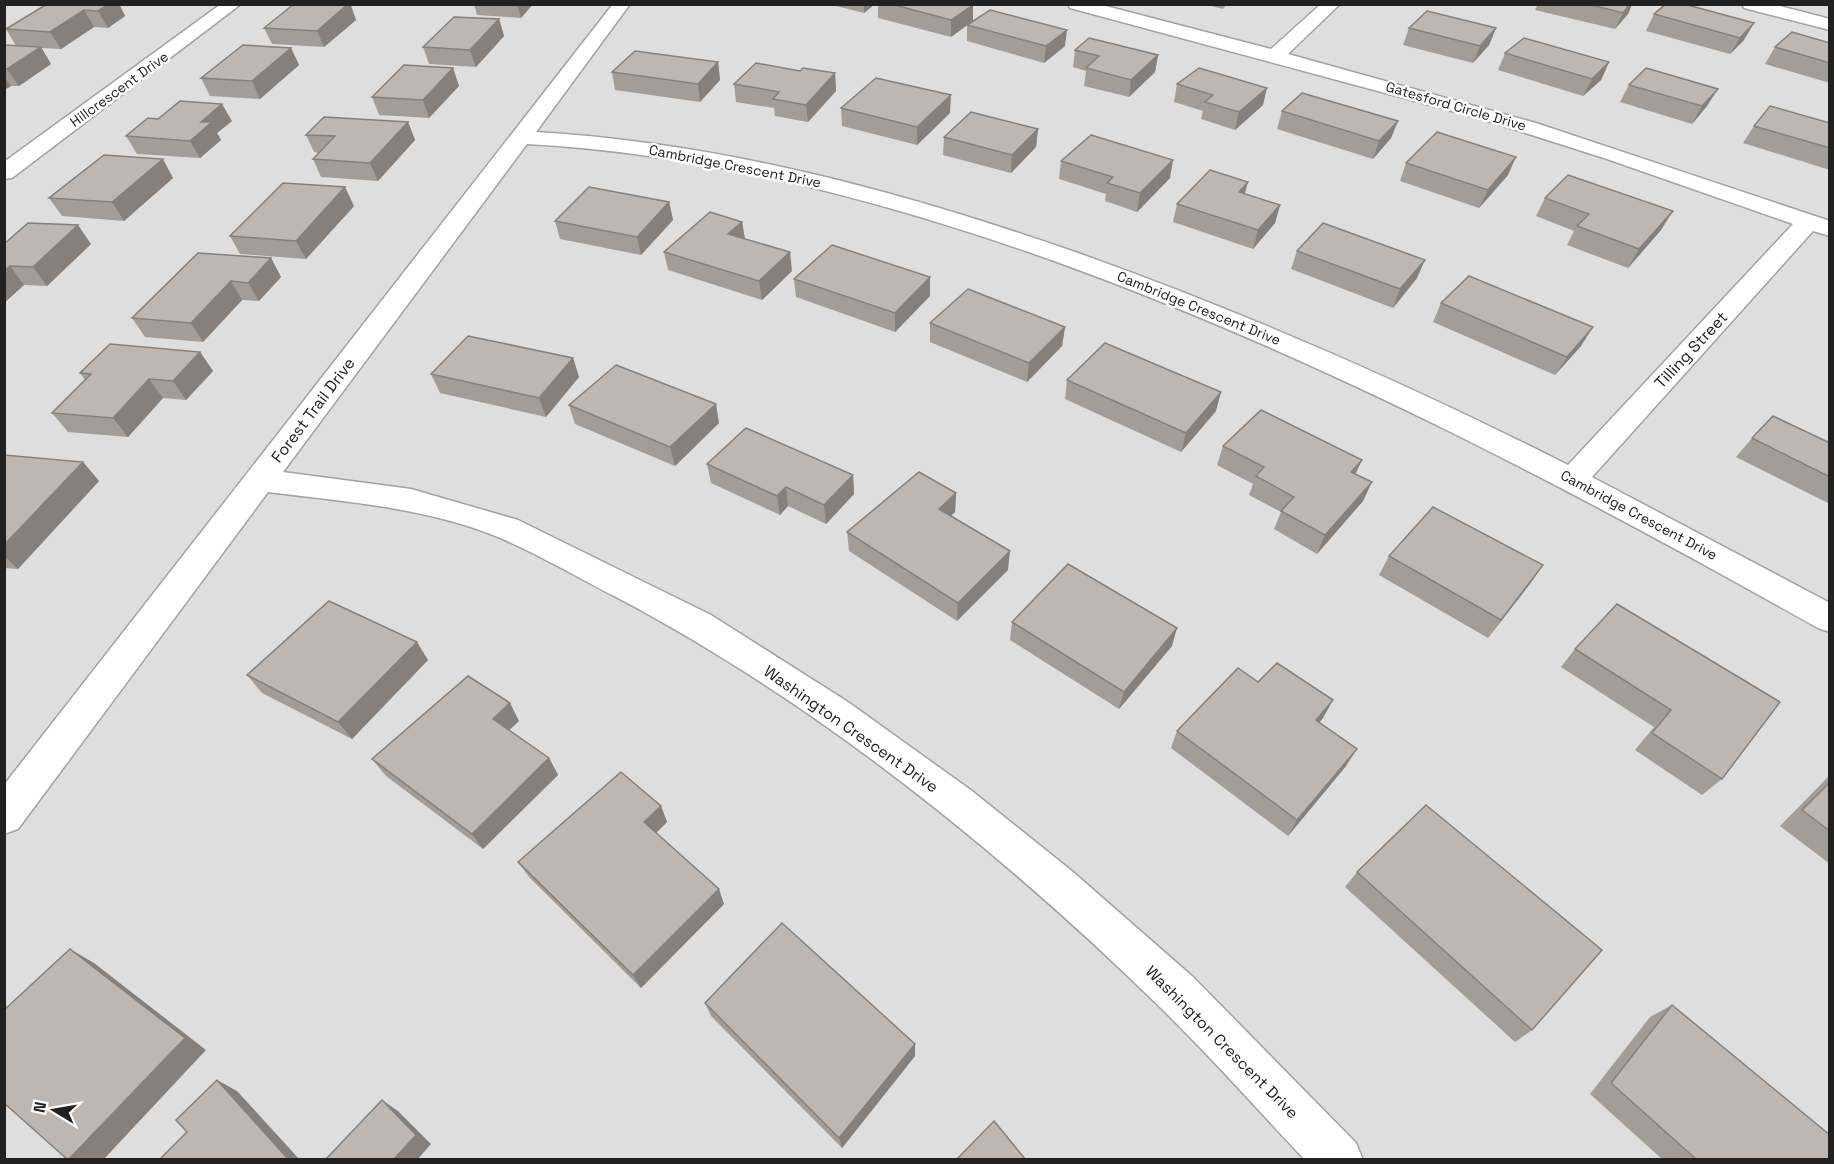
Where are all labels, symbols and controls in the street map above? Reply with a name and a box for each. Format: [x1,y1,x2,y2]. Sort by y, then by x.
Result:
street label: Hillcrescent Drive [66,47,172,131]
street label: Gatesford Circle Drive [1384,77,1528,135]
street label: Cambridge Crescent Drive [647,140,823,192]
street label: Cambridge Crescent Drive [1114,267,1284,349]
street label: Tilling Street [1650,307,1732,393]
street label: Forest Trail Drive [267,353,359,467]
street label: Cambridge Crescent Drive [1558,466,1720,564]
street label: Washington Crescent Drive [760,661,942,797]
street label: Washington Crescent Drive [1141,961,1303,1123]
north arrow [24,1080,84,1140]
text: N [28,1100,51,1115]

